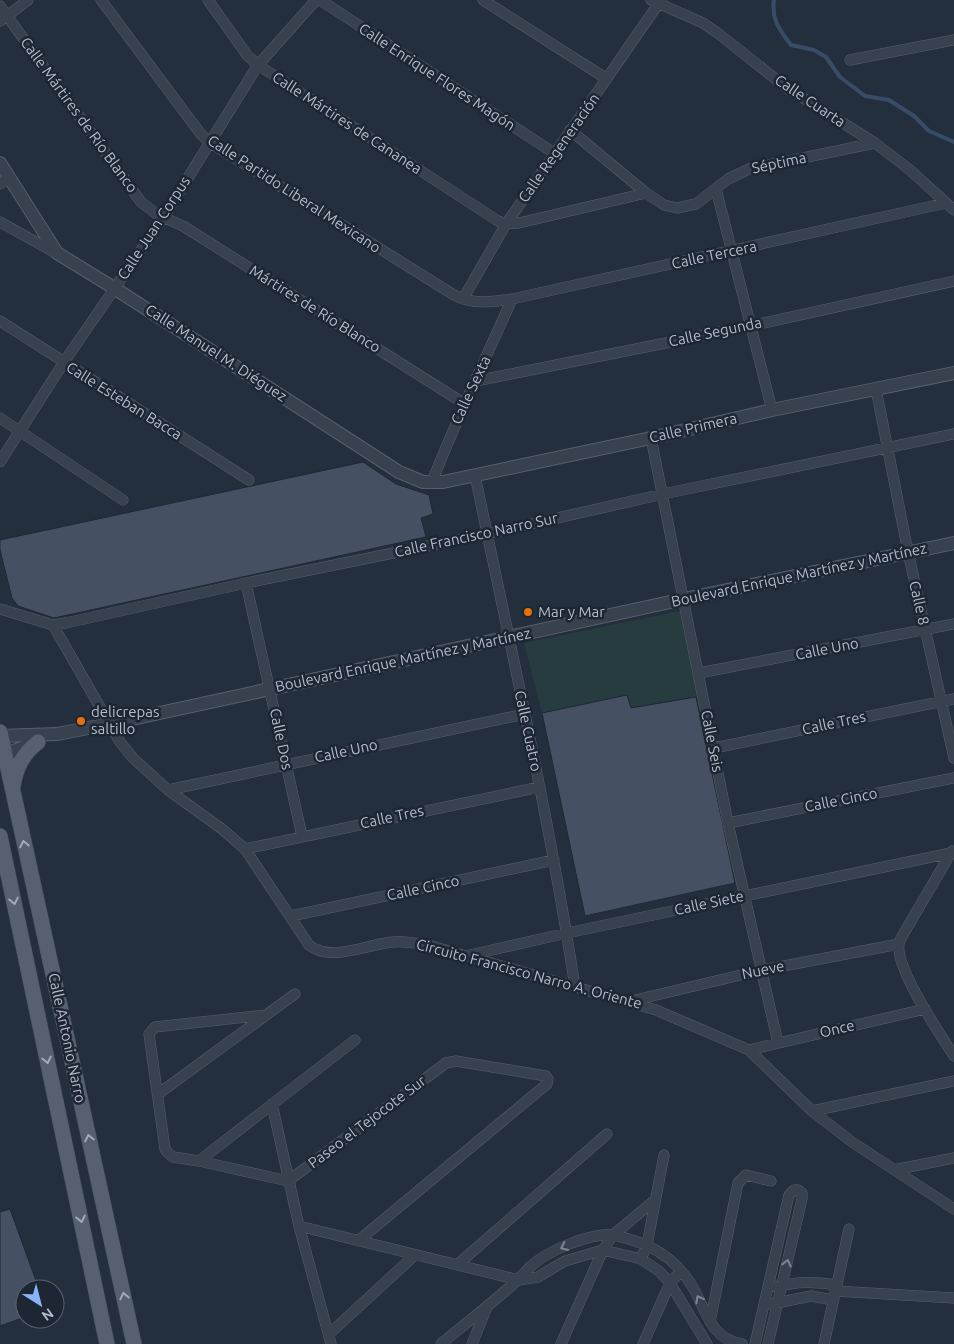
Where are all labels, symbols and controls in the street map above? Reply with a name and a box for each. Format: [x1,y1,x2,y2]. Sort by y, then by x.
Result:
street label: Calle Enrique Flores Magón [356,20,519,134]
street label: Calle Mártires de Río Blanco [17,34,141,196]
street label: Calle Mártires de Cananea [269,68,425,177]
street label: Calle Cuarta [772,71,849,130]
street label: Calle Regeneración [515,90,603,206]
street label: Calle Partido Liberal Mexicano [205,131,384,256]
street label: Séptima [750,148,808,177]
street label: Calle Juan Corpus [114,173,193,283]
street label: Calle Tercera [670,237,758,272]
street label: Mártires de Río Blanco [247,261,384,356]
street label: Calle Manuel M. Diéguez [142,301,290,405]
street label: Calle Segunda [667,313,763,350]
street label: Calle Sexta [447,353,494,427]
street label: Calle Esteban Bacca [63,358,185,443]
street label: Calle Primera [647,409,738,446]
street label: Calle Francisco Narro Sur [393,509,559,560]
street label: Boulevard Enrique Martínez y Martínez [670,539,928,610]
street label: Calle 8 [906,579,933,627]
place label: Mar y Mar [538,603,605,620]
marker: Mar y Mar [522,606,534,618]
street label: Boulevard Enrique Martínez y Martínez [274,624,532,695]
street label: Calle Uno [794,634,860,663]
street label: Calle Cuatro [512,689,545,773]
place label: delicrepas saltillo [91,703,160,737]
street label: Calle Dos [267,707,296,771]
street label: Calle Tres [800,707,867,738]
street label: Calle Seis [698,708,727,773]
marker: delicrepas saltillo [75,715,87,727]
street label: Calle Uno [313,736,379,765]
street label: Calle Cinco [803,784,879,815]
street label: Calle Tres [358,801,425,832]
one-way arrow [20,839,30,848]
street label: Calle Cinco [385,872,461,903]
street label: Calle Siete [673,887,745,918]
one-way arrow [8,896,19,905]
street label: Circuito Francisco Narro A. Oriente [414,935,644,1012]
street label: Nueve [740,957,786,982]
street label: Calle Antonio Narro [45,971,90,1104]
street label: Once [818,1016,856,1041]
one-way arrow [42,1055,52,1064]
street label: Paseo el Tejocote Sur [305,1072,429,1171]
one-way arrow [84,1133,95,1142]
one-way arrow [75,1214,86,1223]
one-way arrow [561,1240,570,1250]
one-way arrow [781,1258,792,1267]
north arrow [15,1279,65,1329]
one-way arrow [119,1292,130,1301]
one-way arrow [695,1295,705,1304]
text: N [39,1305,57,1324]

